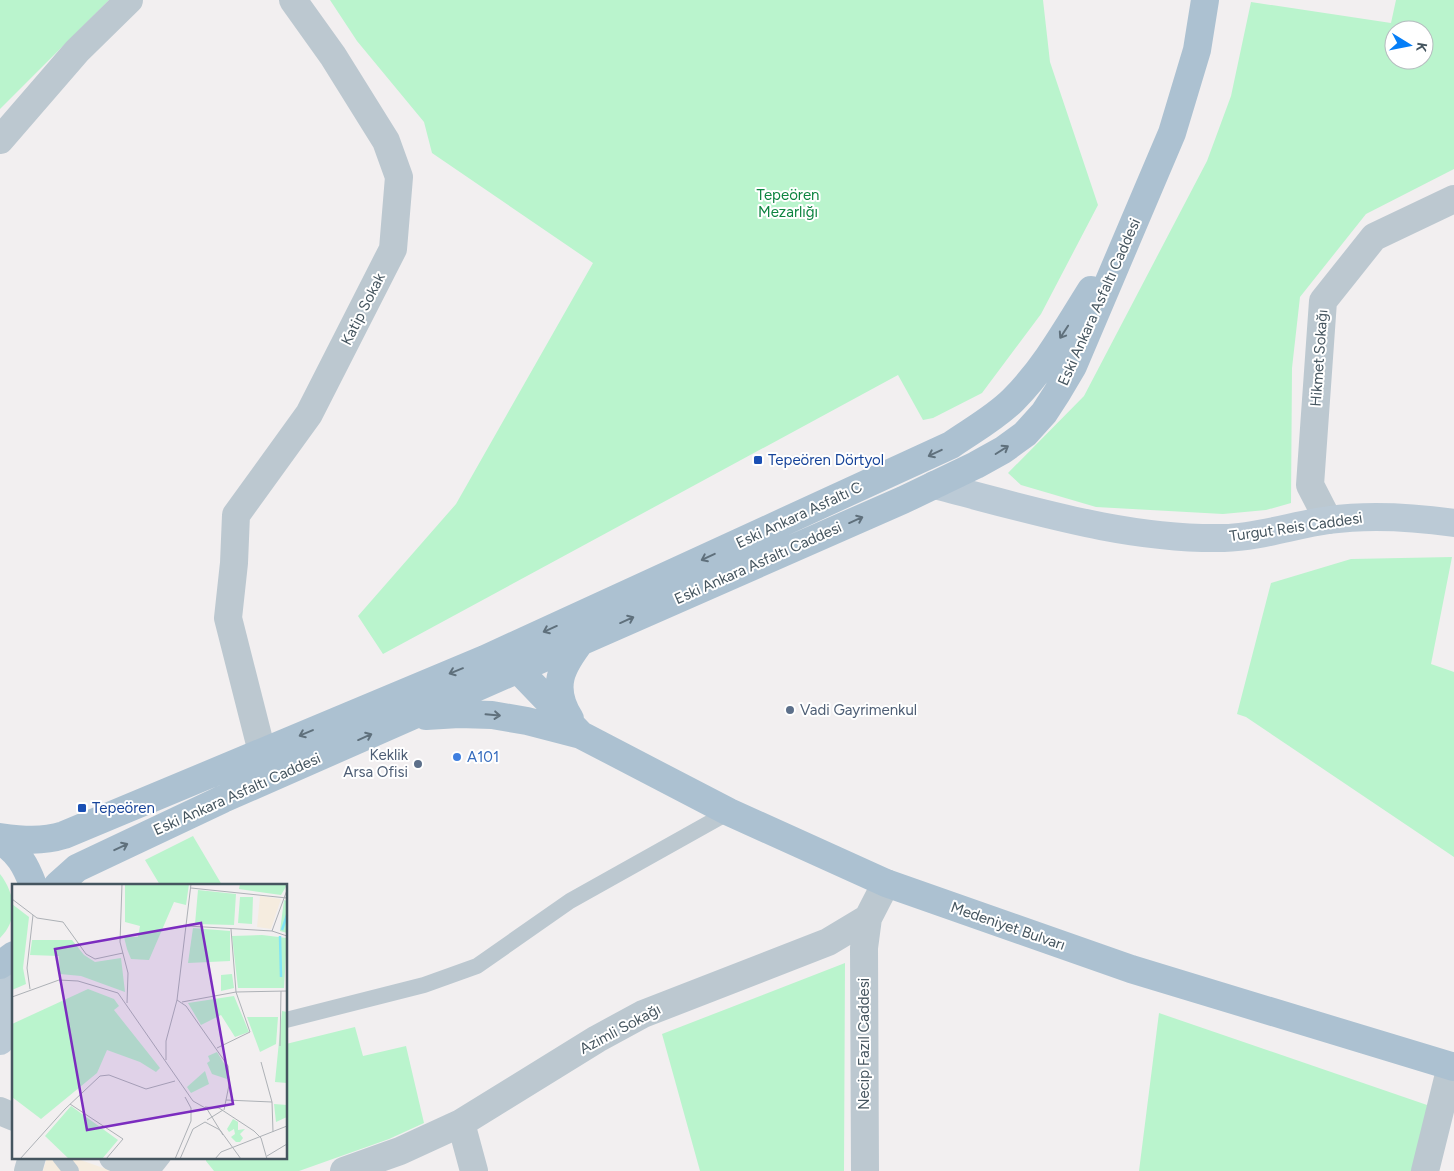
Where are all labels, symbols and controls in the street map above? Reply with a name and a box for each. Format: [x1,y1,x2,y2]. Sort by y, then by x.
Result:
north arrow [1384,20,1434,70]
text: K [1412,41,1430,54]
park label: Tepeören Mezarlığı [757,186,819,221]
street label: Eski Ankara Asfaltı Caddesi [1054,216,1144,388]
street label: Katip Sokak [337,269,389,348]
street label: Hikmet Sokağı [1307,309,1331,407]
one-way arrow [1059,325,1070,339]
one-way arrow [995,444,1009,454]
one-way arrow [928,448,943,458]
place label: Tepeören Dörtyol [768,451,884,469]
marker: Tepeören Dörtyol [752,454,764,466]
street label: Eski Ankara Asfaltı C [733,478,865,552]
street label: Turgut Reis Caddesi [1228,509,1364,545]
one-way arrow [848,515,863,525]
street label: Eski Ankara Asfaltı Caddesi [672,518,844,608]
one-way arrow [701,552,716,562]
one-way arrow [619,615,634,625]
one-way arrow [543,625,558,634]
one-way arrow [449,666,464,676]
place label: Vadi Gayrimenkul [800,701,917,719]
marker: Vadi Gayrimenkul [784,704,796,716]
one-way arrow [484,711,500,720]
one-way arrow [299,729,314,739]
one-way arrow [357,731,372,741]
place label: Keklik Arsa Ofisi [343,746,409,781]
place label: A101 [467,748,499,766]
street label: Eski Ankara Asfaltı Caddesi [151,749,323,839]
marker: A101 [451,751,463,763]
marker: Keklik Arsa Ofisi [412,758,424,770]
place label: Tepeören [92,799,155,817]
marker: Tepeören [76,802,88,814]
one-way arrow [113,842,128,851]
inset map [12,884,288,1158]
street label: Medeniyet Bulvarı [949,898,1067,954]
street label: Necip Fazıl Caddesi [855,978,873,1110]
street label: Azimli Sokağı [576,1000,664,1058]

